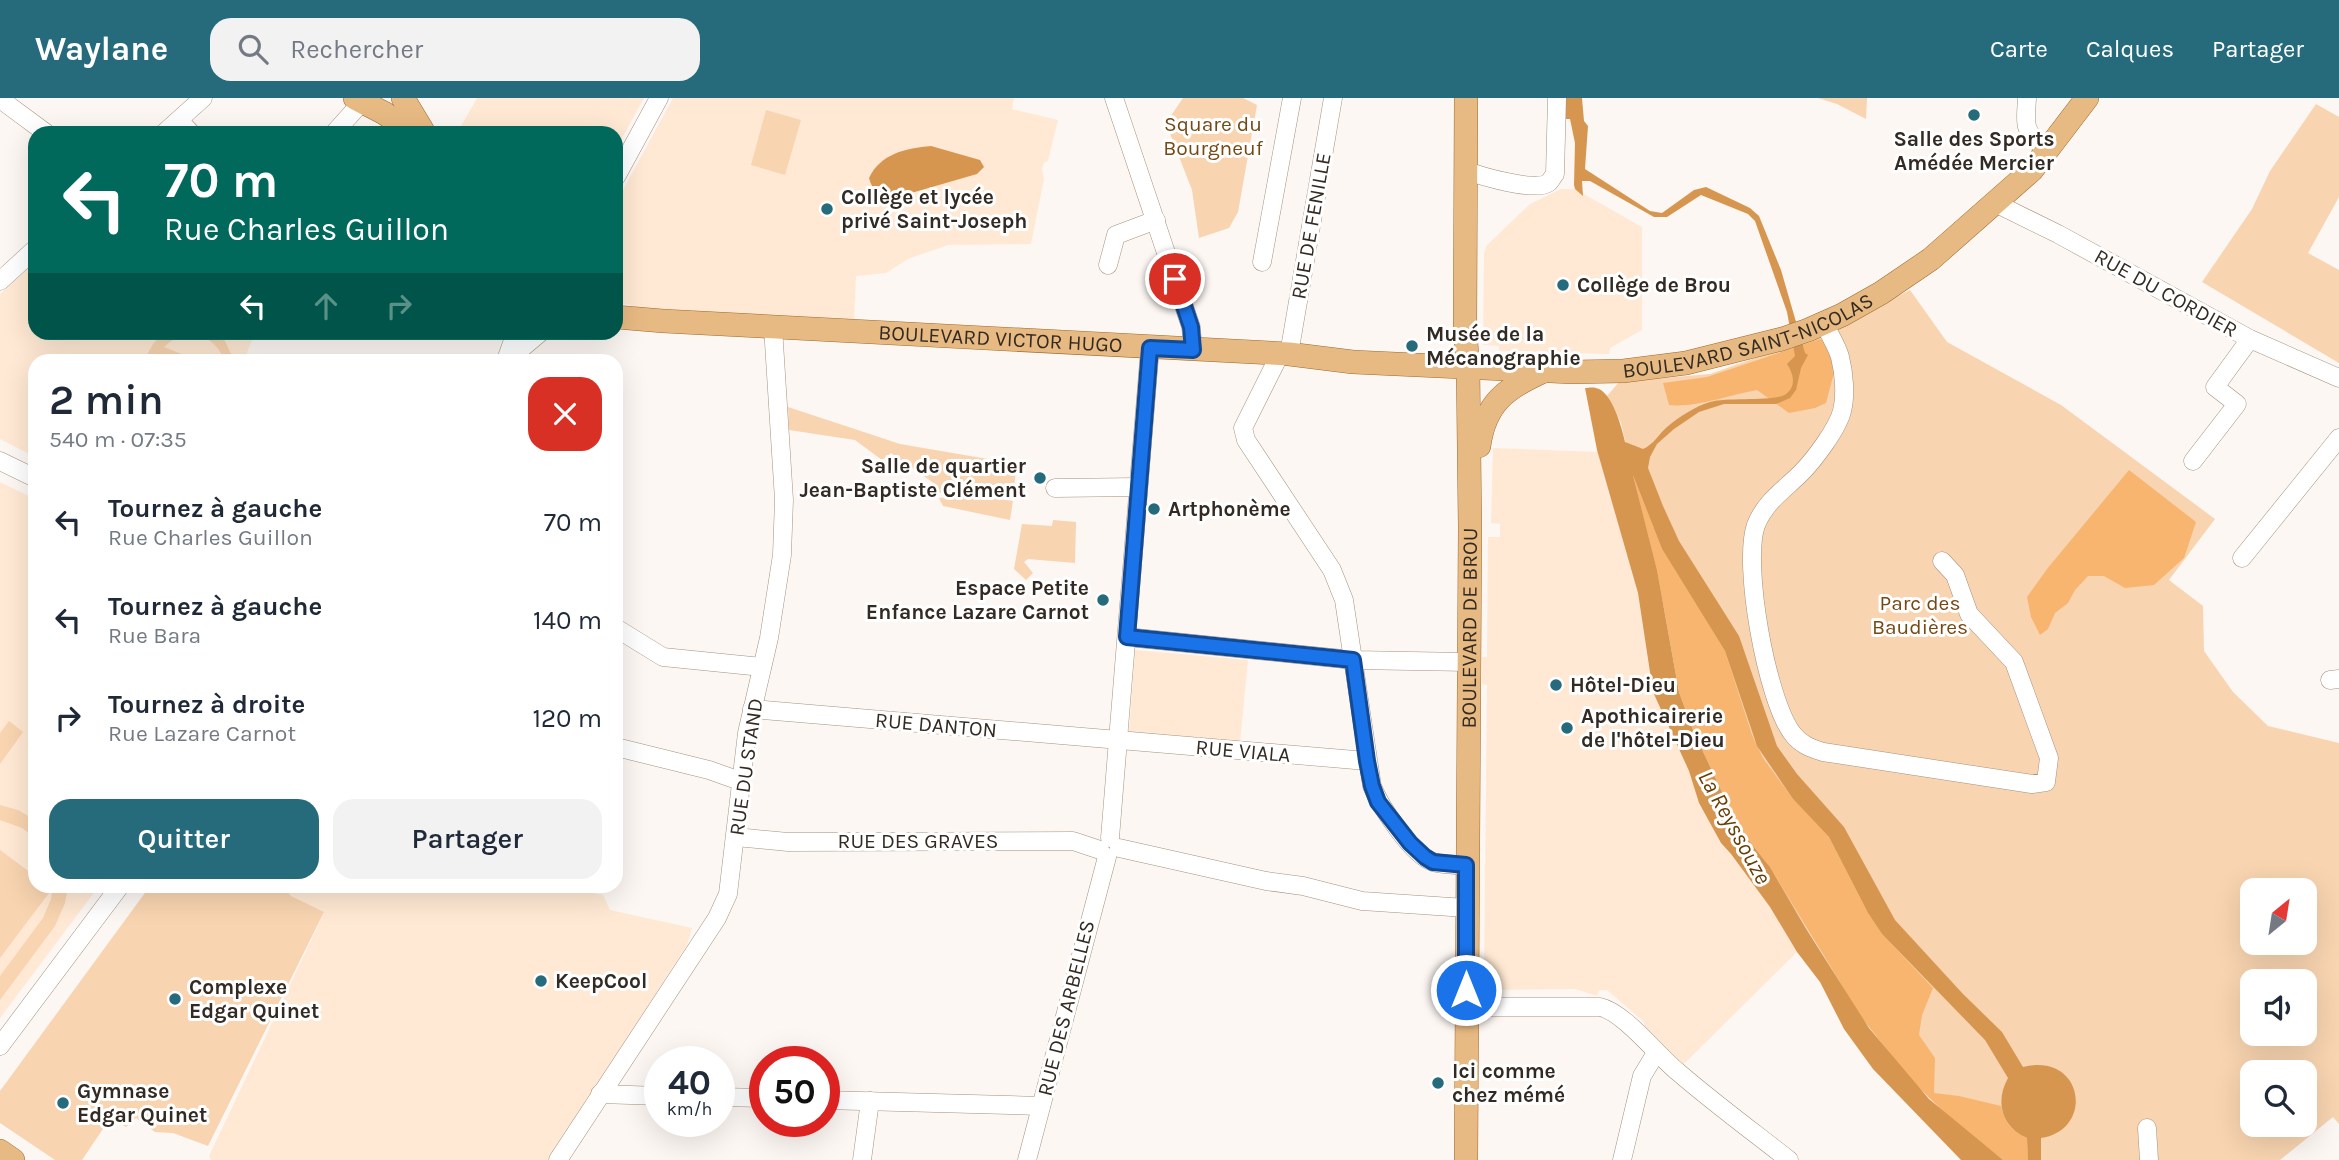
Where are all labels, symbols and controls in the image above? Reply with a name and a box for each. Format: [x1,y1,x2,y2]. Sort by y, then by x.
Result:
search box [210,18,700,81]
text: Waylane [35,30,168,68]
icon: search [234,30,272,68]
text: Rechercher [290,34,423,65]
text: Carte [1990,35,2048,63]
text: Calques [2086,35,2174,63]
text: Partager [2212,35,2304,63]
marker: Salle des Sports Amédée Mercier [1966,107,1982,123]
park label: Square du Bourgneuf [1163,112,1264,160]
place label: Salle des Sports Amédée Mercier [1893,127,2055,175]
street label: RUE DE FENILLE [1286,151,1336,301]
text: 70 m [164,152,278,209]
icon: left [49,154,140,245]
place label: Collège et lycée privé Saint-Joseph [841,185,1027,233]
marker: Collège et lycée privé Saint-Joseph [819,201,835,217]
text: Rue Charles Guillon [164,211,449,248]
street label: RUE DU CORDIER [2090,244,2242,342]
pin [1145,249,1205,309]
icon: arrive [1156,260,1194,298]
place label: Collège de Brou [1577,273,1731,297]
marker: Collège de Brou [1555,277,1571,293]
icon: left [234,287,272,325]
icon: ahead [307,287,345,325]
icon: right [380,287,418,325]
street label: BOULEVARD SAINT-NICOLAS [1621,288,1877,383]
street label: BOULEVARD VICTOR HUGO [878,320,1123,357]
place label: Musée de la Mécanographie [1426,322,1581,370]
marker: Musée de la Mécanographie [1404,338,1420,354]
text: 2 min [49,375,164,425]
button: close [528,377,602,451]
text: 540 m · 07:35 [49,426,187,453]
place label: Salle de quartier Jean-Baptiste Clément [799,454,1027,502]
marker: Salle de quartier Jean-Baptiste Clément [1032,470,1048,486]
text: Tournez à gauche [108,493,322,524]
place label: Artphonème [1168,497,1291,521]
marker: Artphonème [1146,501,1162,517]
icon: left [49,503,87,541]
text: 70 m [544,507,602,538]
text: Rue Charles Guillon [108,524,313,551]
street label: BOULEVARD DE BROU [1457,528,1482,729]
place label: Espace Petite Enfance Lazare Carnot [866,576,1089,624]
text: Tournez à gauche [108,591,322,622]
park label: Parc des Baudières [1872,591,1968,639]
marker: Espace Petite Enfance Lazare Carnot [1095,592,1111,608]
icon: left [49,601,87,639]
text: 140 m [533,605,602,636]
text: Rue Bara [108,622,201,649]
place label: Hôtel-Dieu [1570,673,1676,697]
marker: Hôtel-Dieu [1548,677,1564,693]
text: Tournez à droite [108,689,305,720]
street label: RUE DU STAND [724,697,768,837]
icon: right [49,699,87,737]
text: 120 m [532,703,602,734]
place label: Apothicairerie de l'hôtel-Dieu [1581,704,1725,752]
street label: RUE DANTON [874,708,998,742]
text: Rue Lazare Carnot [108,720,296,747]
marker: Apothicairerie de l'hôtel-Dieu [1559,720,1575,736]
street label: RUE VIALA [1195,735,1291,767]
water label: La Reyssouze [1692,766,1777,889]
button: Quitter [49,799,319,879]
button: Partager [333,799,602,879]
street label: RUE DES GRAVES [838,829,998,853]
north arrow [2240,878,2317,956]
map controls [2240,878,2317,1137]
street label: RUE DES ARBELLES [1033,917,1099,1099]
position arrow [1429,953,1503,1027]
place label: KeepCool [555,969,647,993]
button: sound [2240,969,2317,1046]
marker: KeepCool [533,973,549,989]
place label: Complexe Edgar Quinet [189,975,319,1023]
marker: Complexe Edgar Quinet [167,991,183,1007]
speed limit sign: 50 [749,1046,840,1137]
place label: Ici comme chez mémé [1452,1059,1565,1107]
button: search [2240,1060,2317,1137]
text: 40 [668,1062,711,1103]
marker: Ici comme chez mémé [1430,1075,1446,1091]
place label: Gymnase Edgar Quinet [77,1079,207,1127]
marker: Gymnase Edgar Quinet [55,1095,71,1111]
text: km/h [667,1098,712,1120]

